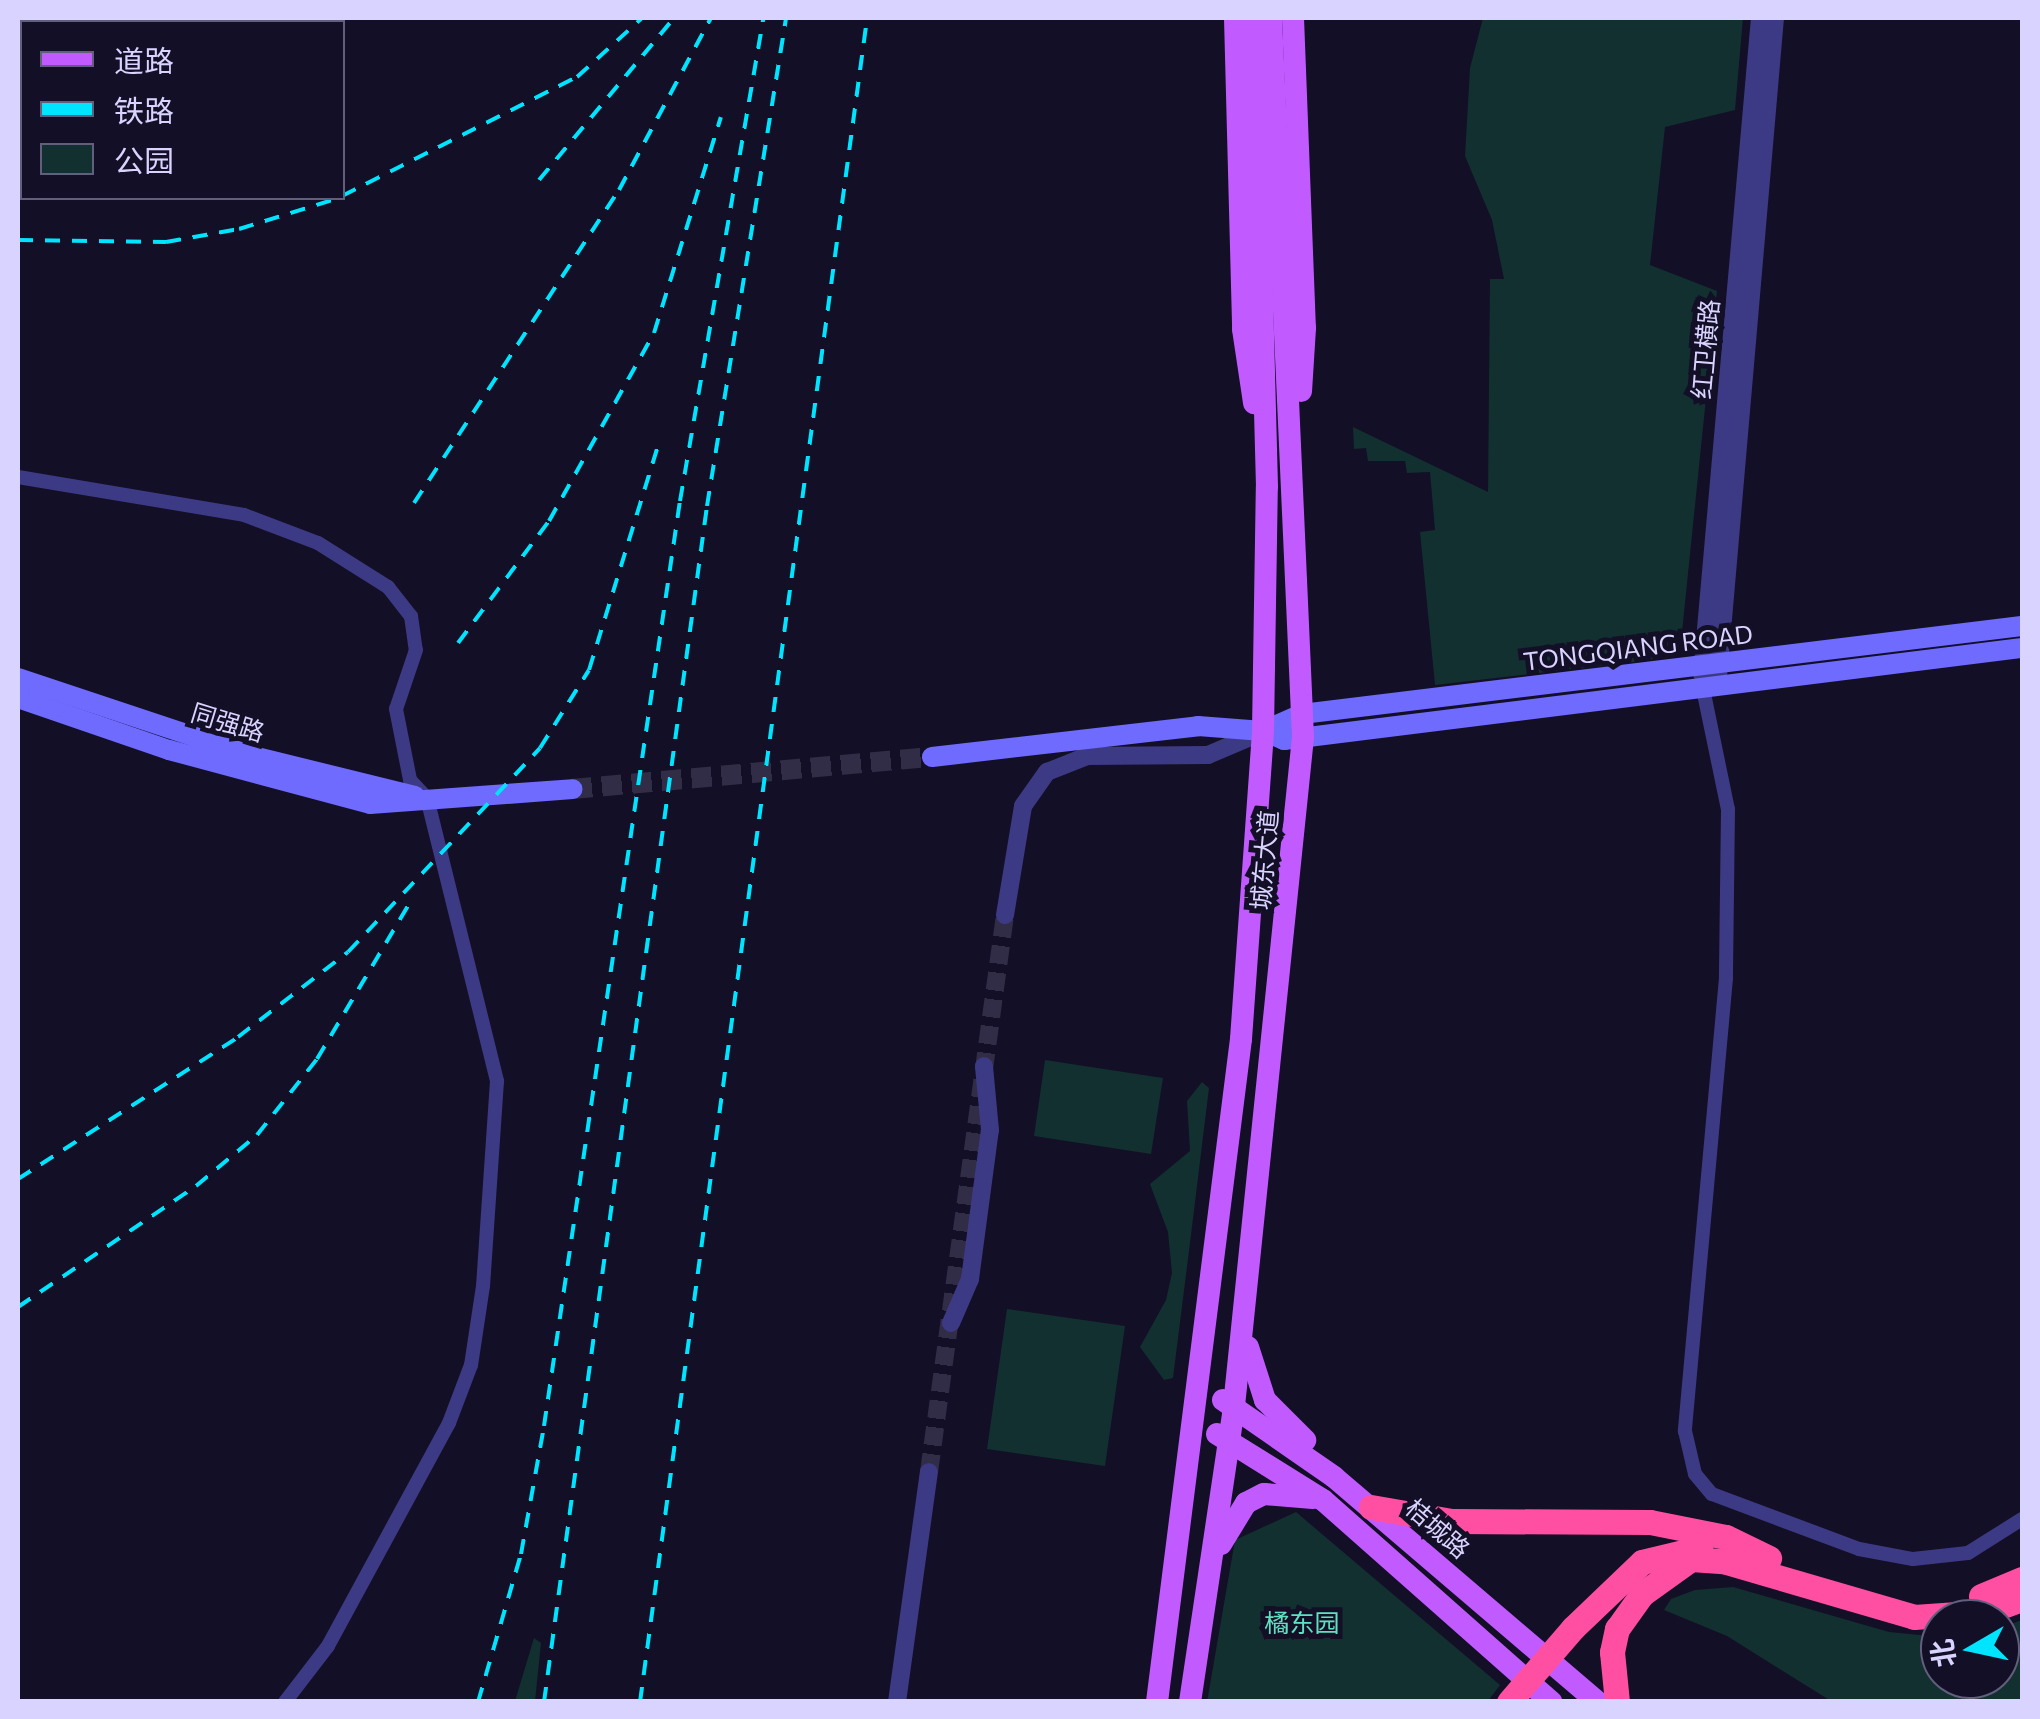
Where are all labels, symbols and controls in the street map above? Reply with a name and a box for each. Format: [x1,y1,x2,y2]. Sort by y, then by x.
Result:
legend [20,20,345,200]
text: 道路 [114,41,174,78]
text: 铁路 [114,91,174,128]
text: 公园 [114,141,174,178]
street label: 红卫横路 [1686,298,1724,400]
street label: TONGQIANG ROAD [1521,618,1755,676]
street label: 同强路 [188,697,268,747]
street label: 城东大道 [1245,809,1283,911]
street label: 桔城路 [1400,1492,1476,1564]
north arrow [1920,1599,2020,1699]
park label: 橘东园 [1265,1607,1339,1637]
text: 北 [1923,1637,1961,1670]

